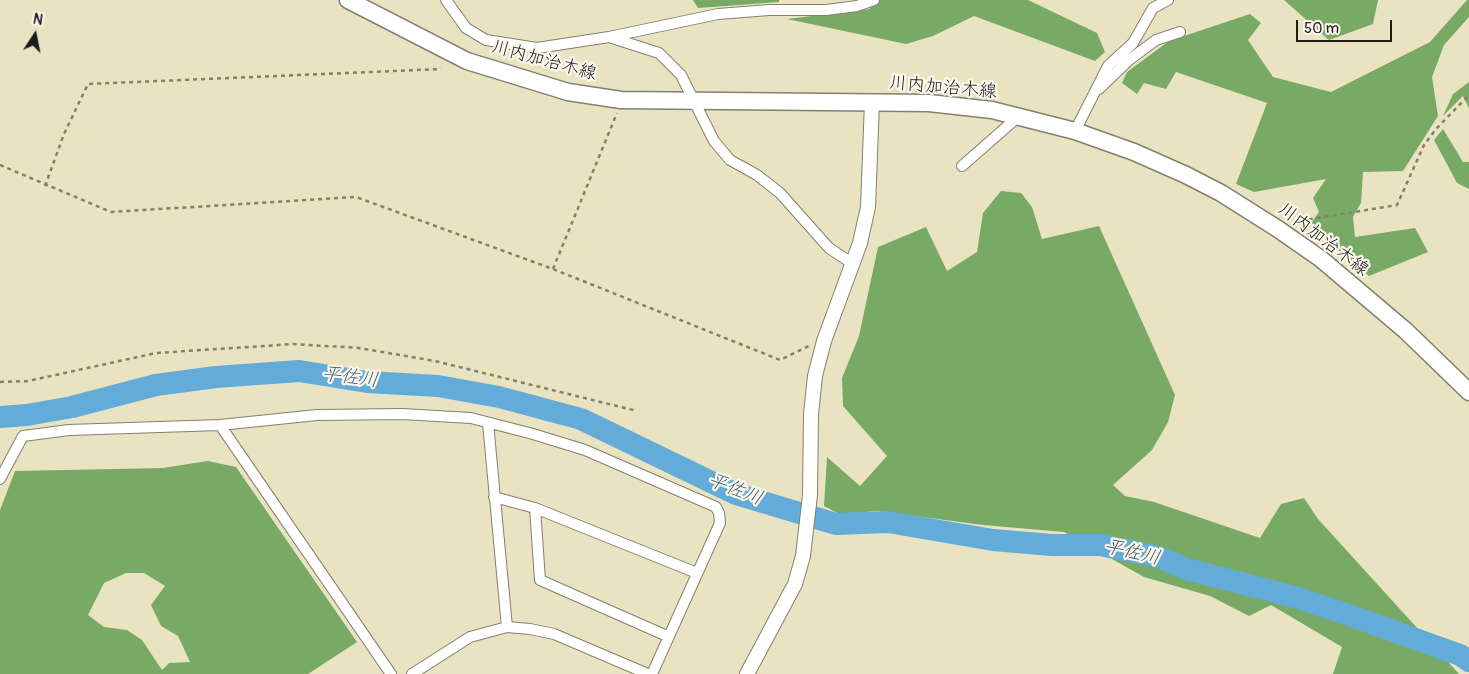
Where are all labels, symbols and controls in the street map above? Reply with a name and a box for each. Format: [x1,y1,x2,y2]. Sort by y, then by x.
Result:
north arrow [10,10,60,60]
scale bar [1299,10,1395,42]
text: N [32,11,44,29]
text: 50 m [1304,19,1339,38]
street label: 川内加治木線 [489,37,599,85]
street label: 川内加治木線 [888,73,998,103]
street label: 川内加治木線 [1273,199,1373,281]
water label: 平佐川 [320,363,380,393]
water label: 平佐川 [704,469,766,511]
water label: 平佐川 [1102,535,1162,571]

